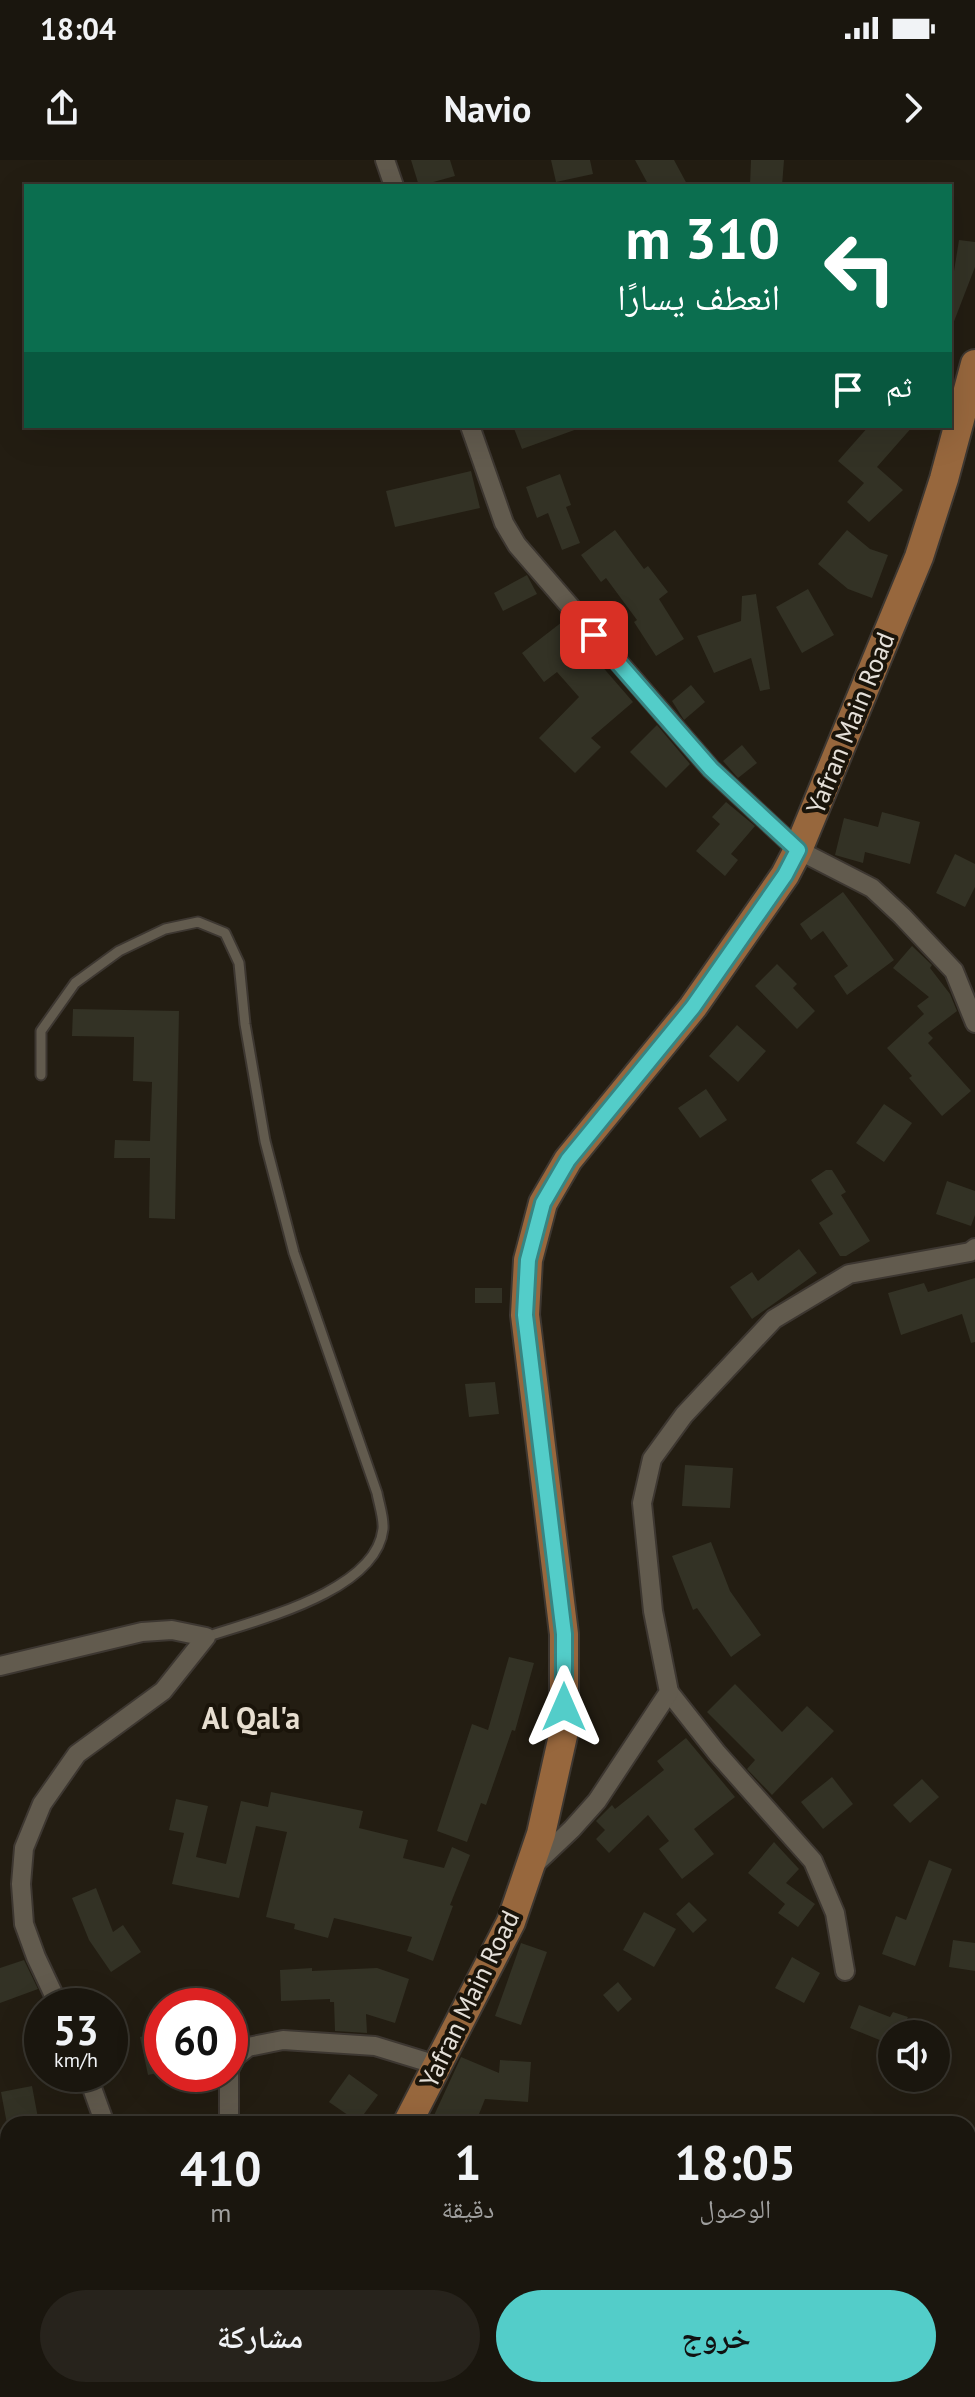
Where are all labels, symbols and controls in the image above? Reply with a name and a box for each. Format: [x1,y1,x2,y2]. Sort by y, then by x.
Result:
text: 18:04 [40,9,116,48]
text: Navio [444,85,531,132]
icon: share [40,86,84,130]
icon: forward [891,86,935,130]
text: 310 m [625,202,780,274]
icon: left [808,216,912,320]
text: انعطف يسارًا [617,273,780,320]
text: ثم [886,366,912,405]
icon: arrive [826,368,870,412]
pin [560,601,628,669]
icon: arrive [572,613,616,657]
street label: Yafran Main Road [798,627,902,819]
position arrow [522,1665,606,1749]
district label: Al Qal'a [202,1698,300,1737]
street label: Yafran Main Road [412,1905,526,2093]
speed limit sign: 60 [144,1988,248,2092]
text: 53 [53,2004,99,2056]
map controls [878,2020,950,2092]
button: sound [878,2020,950,2092]
text: km/h [54,2047,98,2073]
text: 1 [454,2131,482,2193]
text: 18:05 [674,2131,796,2193]
text: 410 [180,2137,262,2199]
text: دقيقة [442,2192,494,2225]
text: الوصول [699,2192,771,2225]
text: m [210,2196,231,2229]
button: مشاركة [40,2290,480,2382]
button: خروج [496,2290,936,2382]

